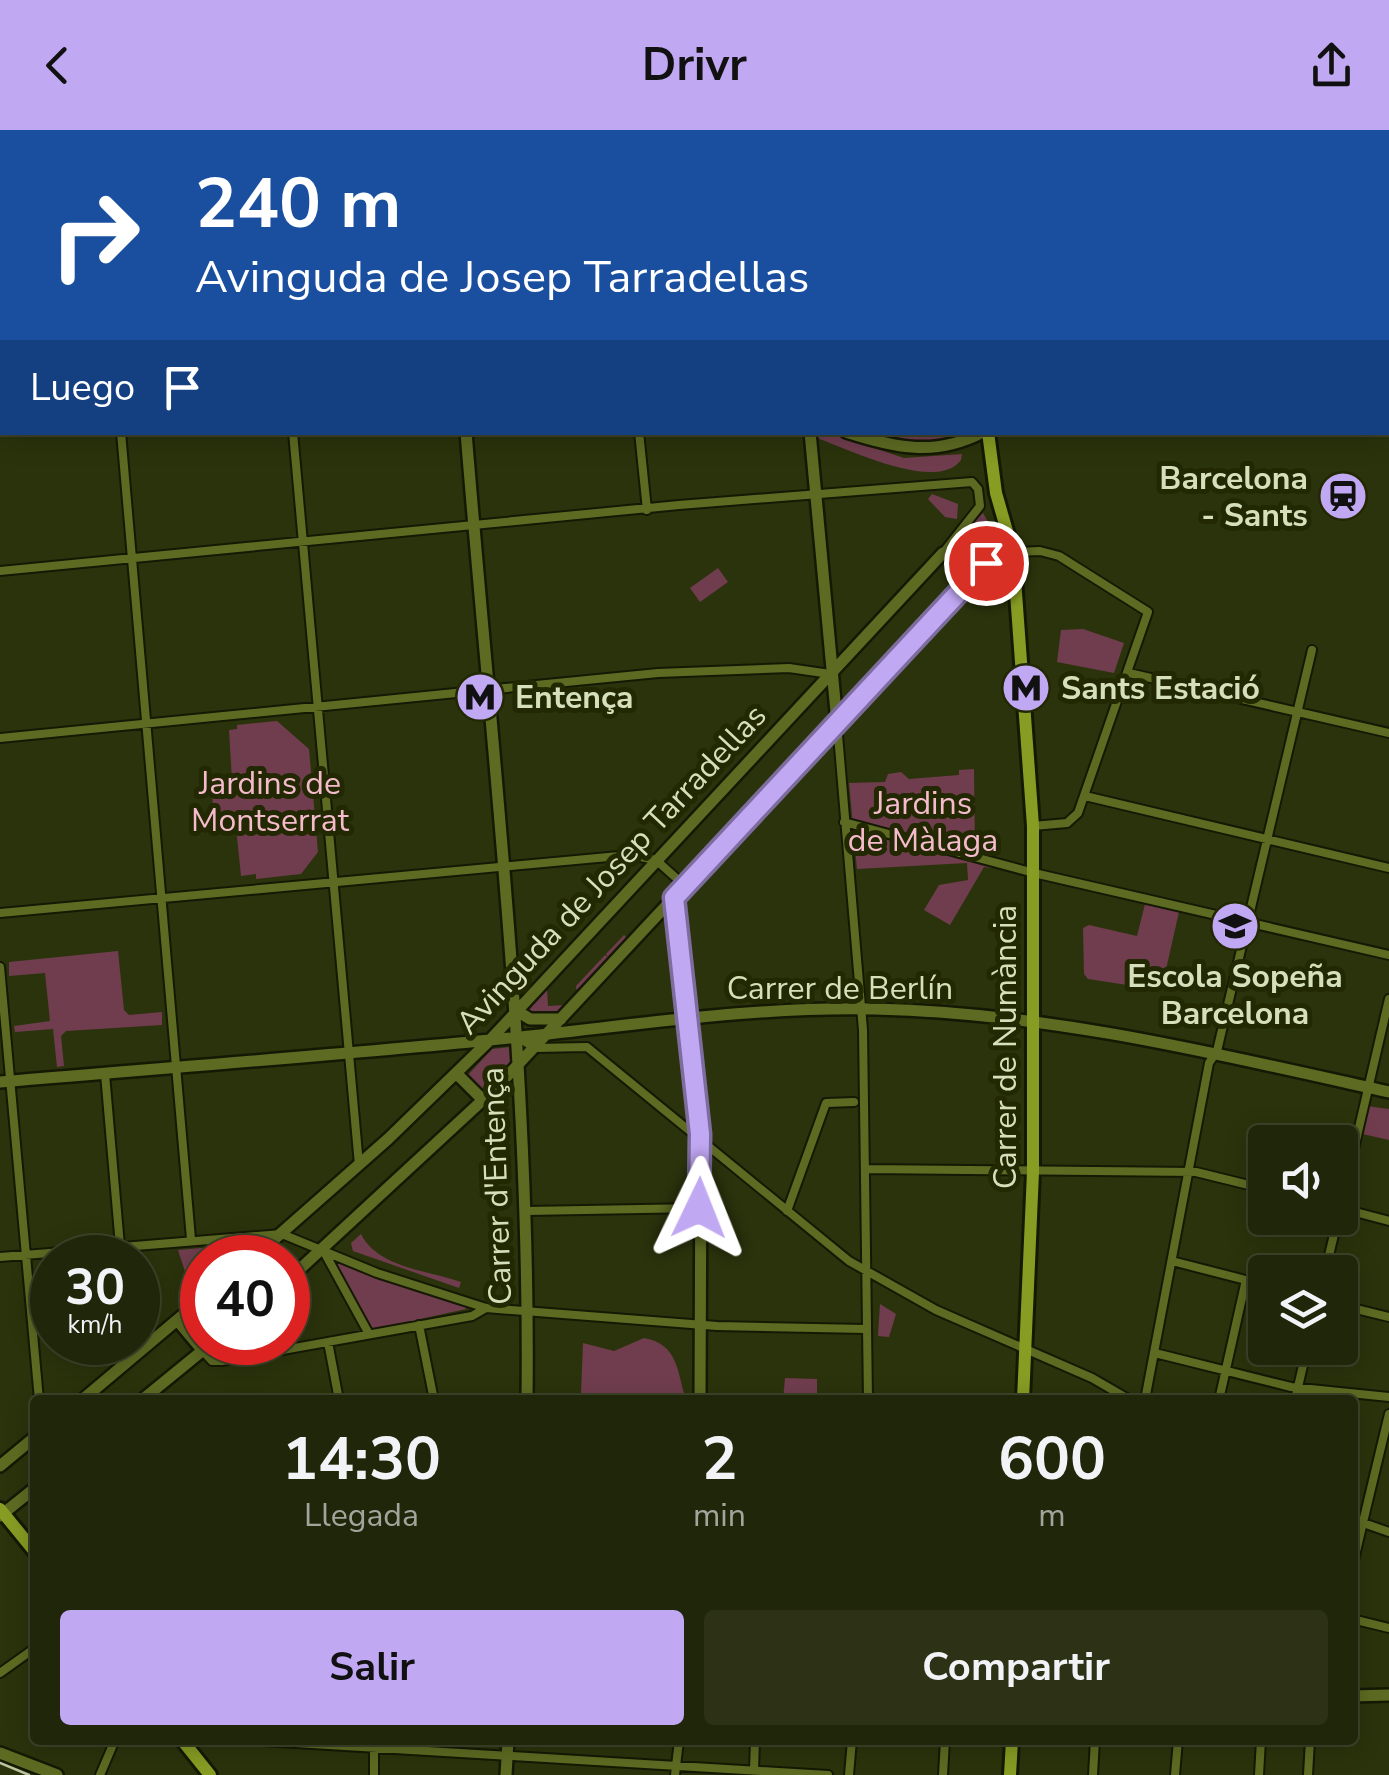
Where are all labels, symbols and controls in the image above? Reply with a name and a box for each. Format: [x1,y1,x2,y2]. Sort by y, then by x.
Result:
text: Drivr [642,35,747,96]
icon: back [30,38,85,93]
icon: share [1304,38,1359,93]
text: 240 m [195,156,401,252]
icon: right [30,170,160,300]
text: Avinguda de Josep Tarradellas [195,247,809,308]
icon: arrive [155,360,210,415]
text: Luego [30,362,135,413]
place label: Barcelona - Sants [1159,457,1308,537]
station icon: Barcelona - Sants [1317,470,1369,522]
pin [944,521,1029,606]
icon: arrive [959,536,1014,591]
metro station icon: Sants Estació [1000,662,1052,714]
place label: Sants Estació [1061,667,1260,710]
metro station icon: Entença [454,671,506,723]
place label: Entença [515,676,634,719]
street label: Avinguda de Josep Tarradellas [447,695,776,1044]
park label: Jardins de Montserrat [191,762,350,842]
park label: Jardins de Màlaga [848,782,998,862]
school or university icon: Escola Sopeña Barcelona [1209,900,1261,952]
street label: Carrer de Numància [984,905,1027,1189]
place label: Escola Sopeña Barcelona [1127,955,1343,1035]
street label: Carrer de Berlín [727,967,953,1010]
street label: Carrer d'Entença [471,1066,522,1306]
map controls [1248,1125,1358,1365]
button: sound [1248,1125,1358,1235]
position arrow [647,1156,751,1260]
speed limit sign: 40 [180,1235,310,1365]
text: 30 [65,1253,125,1322]
button: layers [1248,1255,1358,1365]
text: km/h [67,1308,123,1342]
text: 14:30 [282,1418,441,1500]
text: 2 [701,1418,737,1500]
text: 600 [998,1418,1106,1500]
text: Llegada [304,1494,419,1537]
text: min [693,1494,746,1537]
text: m [1038,1494,1066,1537]
button: Salir [60,1610,684,1725]
button: Compartir [704,1610,1328,1725]

